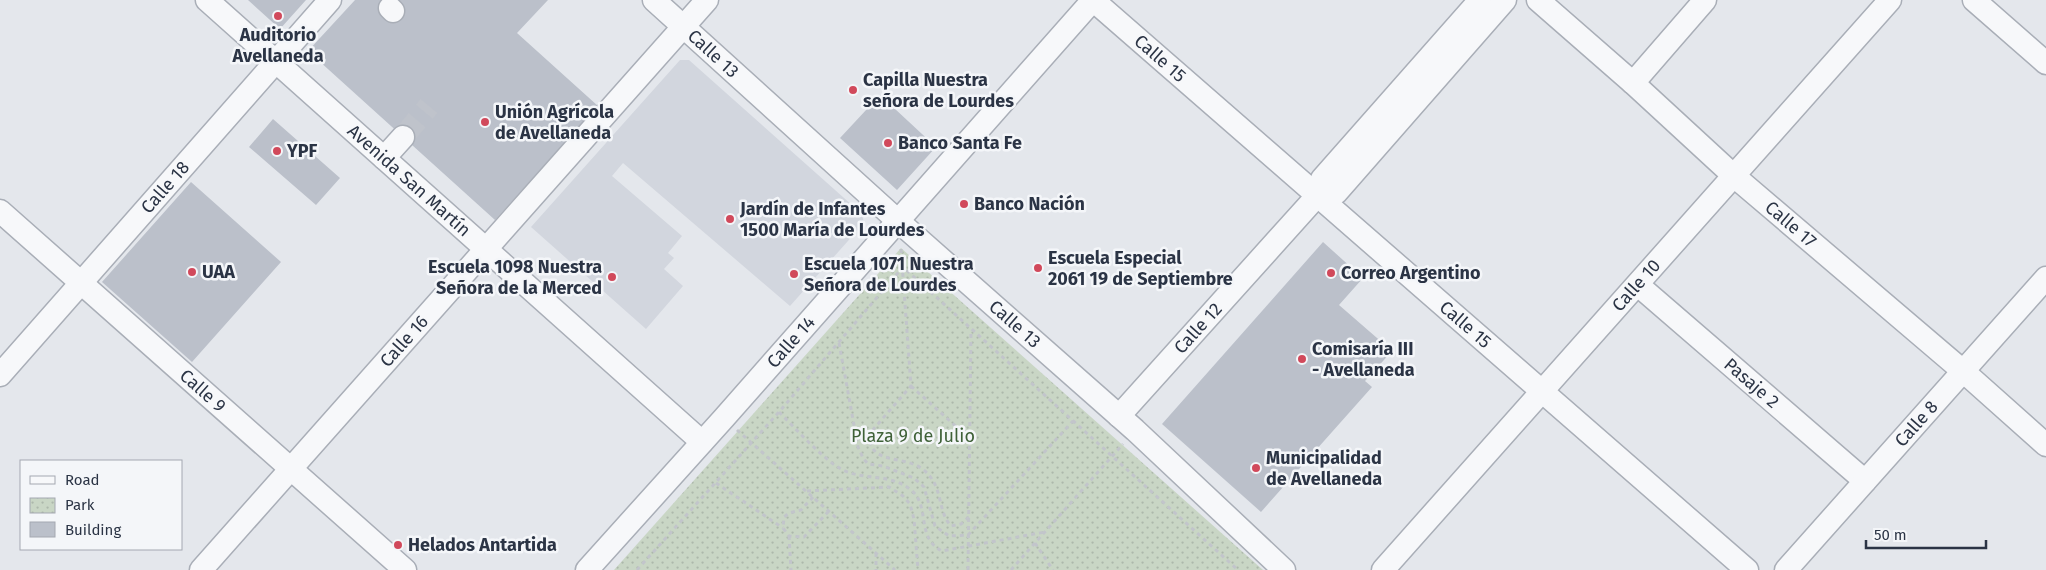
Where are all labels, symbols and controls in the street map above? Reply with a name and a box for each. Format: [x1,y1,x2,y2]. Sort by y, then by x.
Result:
marker: Auditorio Avellaneda [272,10,284,22]
place label: Auditorio Avellaneda [231,24,324,67]
street label: Calle 13 [683,25,743,82]
street label: Calle 15 [1130,30,1190,87]
place label: Capilla Nuestra señora de Lourdes [863,69,1014,112]
marker: Capilla Nuestra señora de Lourdes [847,84,859,96]
place label: Unión Agrícola de Avellaneda [495,101,614,144]
marker: Unión Agrícola de Avellaneda [479,116,491,128]
street label: Avenida San Martín [343,120,475,241]
place label: Banco Santa Fe [898,132,1022,154]
marker: Banco Santa Fe [882,137,894,149]
place label: YPF [286,140,317,162]
marker: YPF [271,145,283,157]
street label: Calle 18 [136,157,194,218]
place label: Banco Nación [974,193,1085,215]
street label: Calle 17 [1761,196,1821,252]
place label: Jardín de Infantes 1500 María de Lourdes [739,198,925,241]
marker: Banco Nación [958,198,970,210]
marker: Jardín de Infantes 1500 María de Lourdes [724,213,736,225]
place label: Escuela Especial 2061 19 de Septiembre [1048,247,1233,290]
place label: Escuela 1071 Nuestra Señora de Lourdes [804,253,974,296]
street label: Calle 10 [1607,255,1665,316]
place label: Escuela 1098 Nuestra Señora de la Merced [428,256,602,299]
place label: UAA [202,261,235,283]
marker: Escuela Especial 2061 19 de Septiembre [1032,262,1044,274]
place label: Correo Argentino [1341,262,1481,284]
marker: UAA [186,266,198,278]
marker: Correo Argentino [1325,267,1337,279]
marker: Escuela 1071 Nuestra Señora de Lourdes [788,268,800,280]
marker: Escuela 1098 Nuestra Señora de la Merced [606,271,618,283]
street label: Calle 13 [985,295,1045,353]
street label: Calle 15 [1435,296,1496,353]
street label: Calle 12 [1169,298,1227,358]
street label: Calle 16 [375,311,433,372]
street label: Calle 14 [762,311,820,373]
place label: Comisaría III - Avellaneda [1312,338,1415,381]
marker: Comisaría III - Avellaneda [1296,353,1308,365]
street label: Pasaje 2 [1720,353,1784,413]
street label: Calle 9 [175,365,230,417]
street label: Calle 8 [1890,396,1943,451]
park label: Plaza 9 de Julio [851,425,975,447]
place label: Municipalidad de Avellaneda [1266,447,1382,490]
legend [20,460,182,550]
marker: Municipalidad de Avellaneda [1250,462,1262,474]
text: Road [65,471,100,489]
text: Park [65,496,95,514]
scale bar [1866,518,1986,550]
text: Building [65,521,121,539]
text: 50 m [1874,526,1907,544]
place label: Helados Antartida [408,534,557,556]
marker: Helados Antartida [392,539,404,551]

